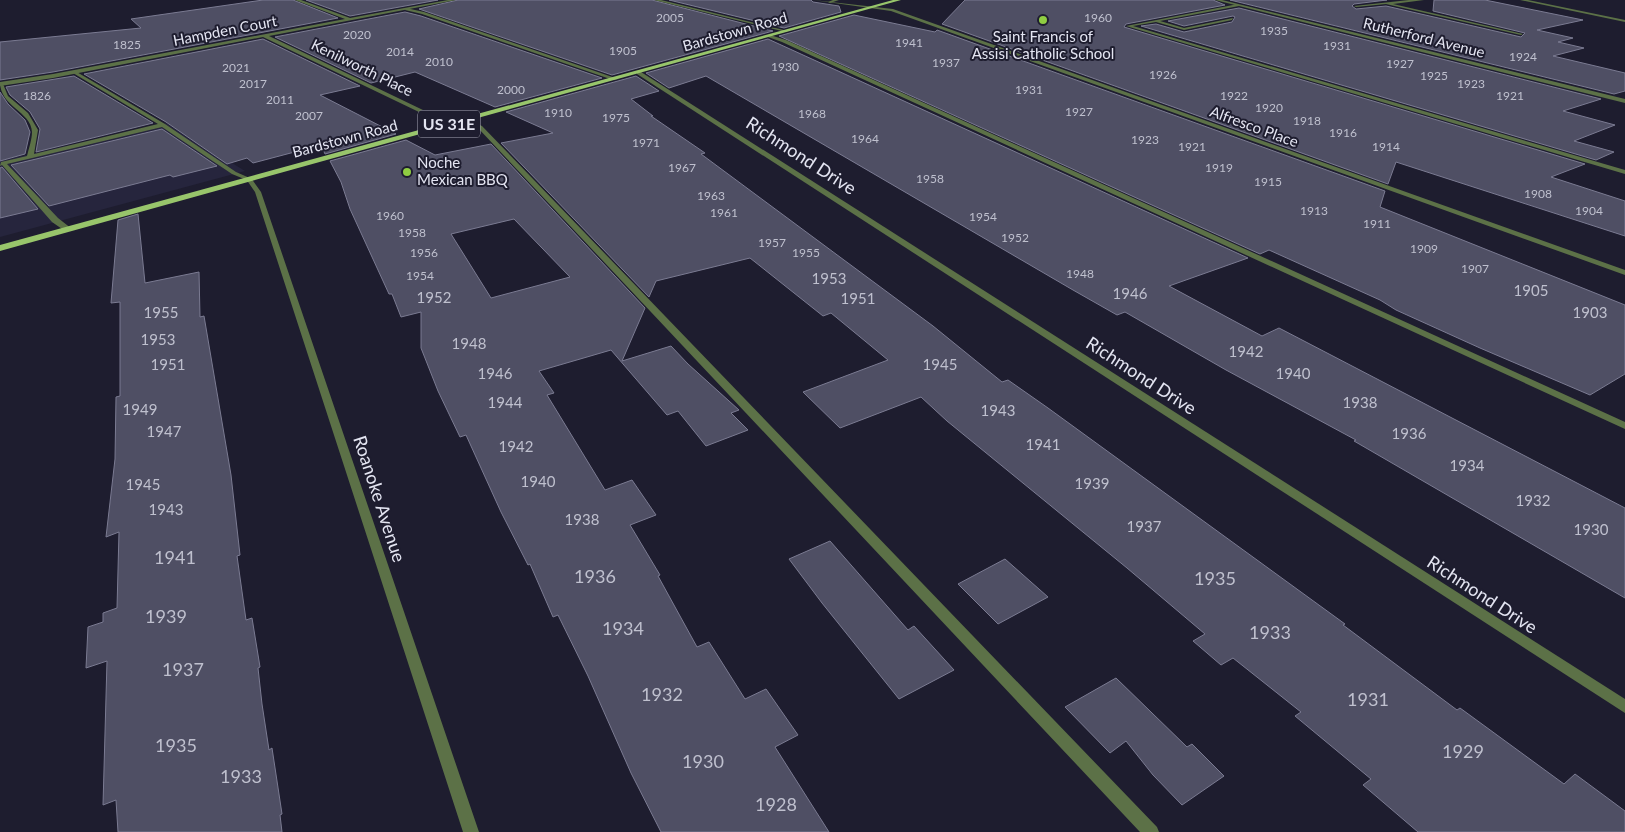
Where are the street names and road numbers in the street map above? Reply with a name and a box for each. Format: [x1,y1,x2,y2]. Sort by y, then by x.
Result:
street label: Bardstown Road [680,7,789,55]
street label: Hampden Court [171,11,279,49]
street label: Rutherford Avenue [1362,13,1487,61]
street label: Kenilworth Place [309,35,416,100]
street label: Alfresco Place [1208,102,1301,150]
road number: US 31E [418,110,480,138]
street label: Richmond Drive [742,111,861,199]
street label: Bardstown Road [290,115,399,161]
street label: Richmond Drive [1082,331,1201,419]
street label: Roanoke Avenue [349,433,411,565]
street label: Richmond Drive [1423,550,1542,638]

